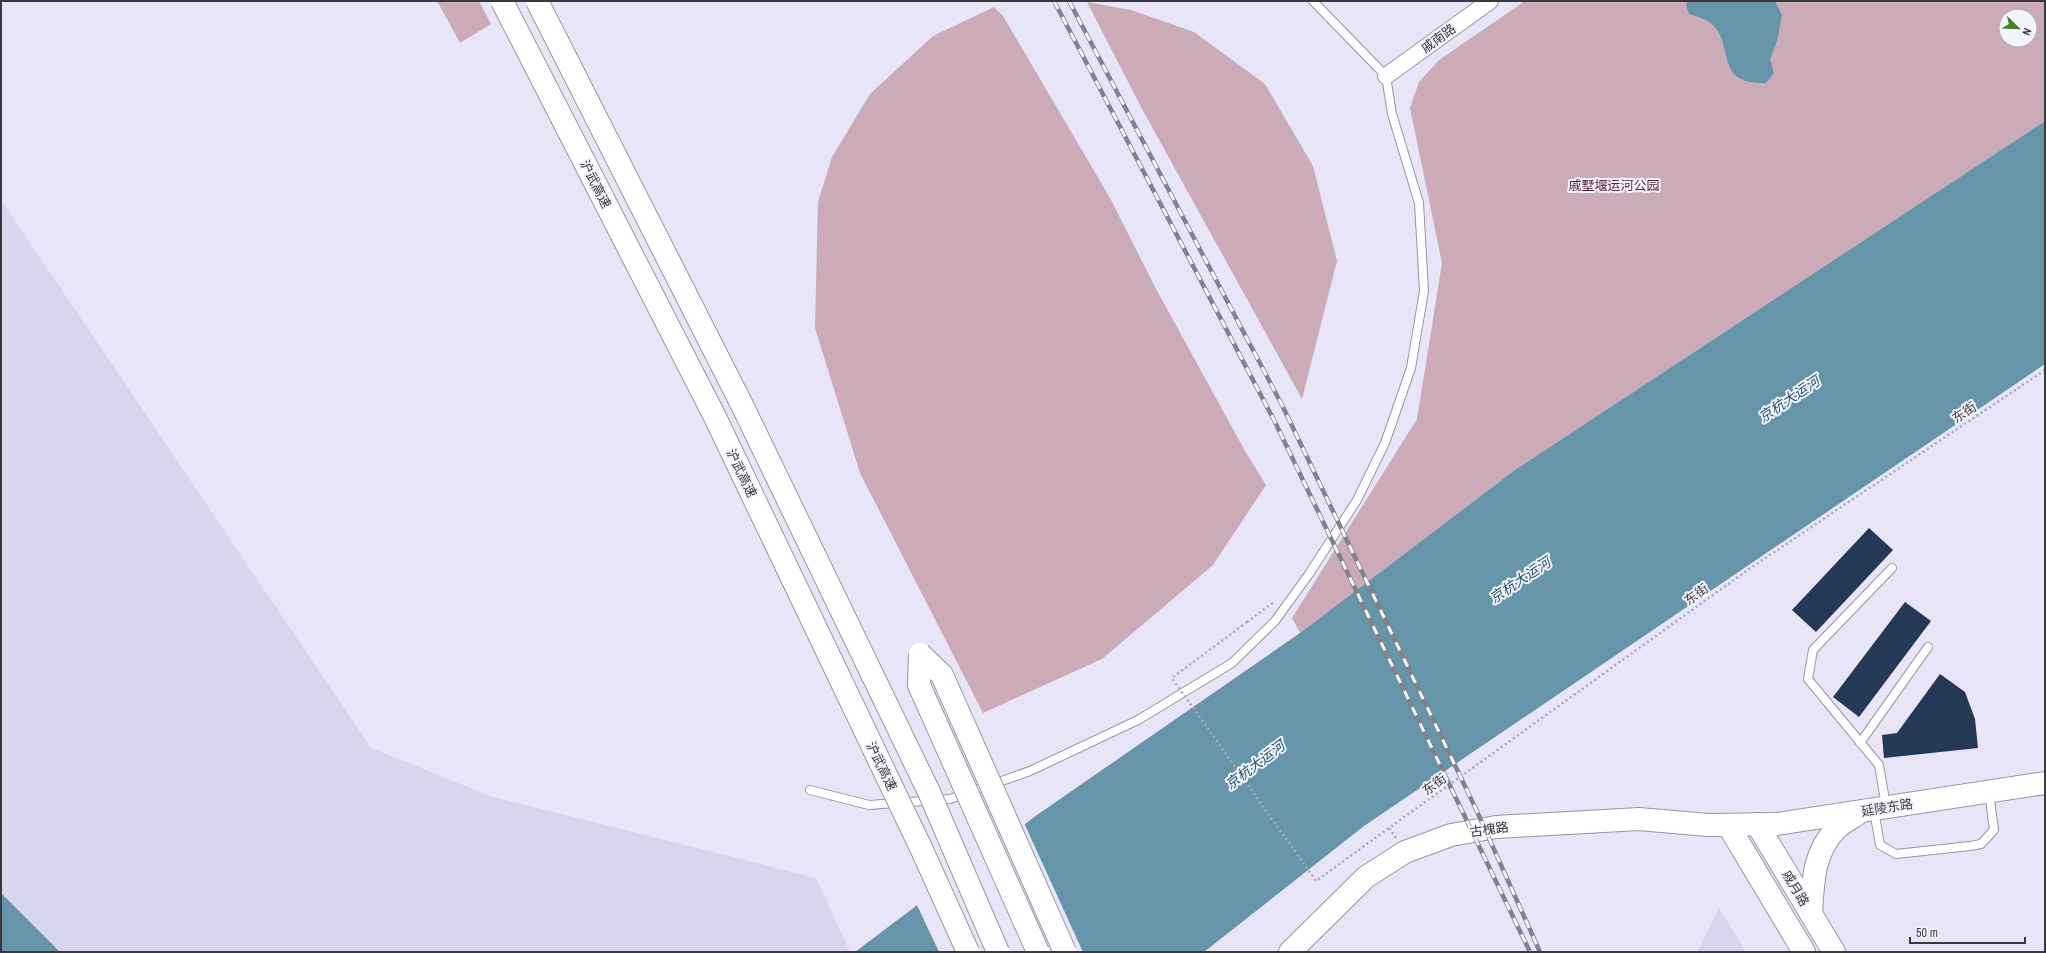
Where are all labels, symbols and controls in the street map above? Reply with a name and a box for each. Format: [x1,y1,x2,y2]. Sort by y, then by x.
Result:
north arrow [1998,8,2038,48]
street label: 戚南路 [1418,20,1459,57]
text: N [2019,26,2035,38]
street label: 沪武高速 [576,157,615,211]
park label: 戚墅堰运河公园 [1568,177,1660,194]
water label: 京杭大运河 [1755,370,1826,426]
street label: 东街 [1949,398,1980,427]
street label: 沪武高速 [723,446,761,500]
water label: 京杭大运河 [1486,551,1557,607]
street label: 东街 [1681,580,1712,609]
water label: 京杭大运河 [1222,735,1291,793]
street label: 沪武高速 [863,739,901,793]
street label: 东街 [1419,770,1450,799]
street label: 延陵东路 [1860,795,1914,820]
street label: 古槐路 [1469,818,1510,841]
street label: 戚月路 [1778,867,1813,909]
scale bar [1910,919,2025,945]
text: 50 m [1916,925,1938,941]

